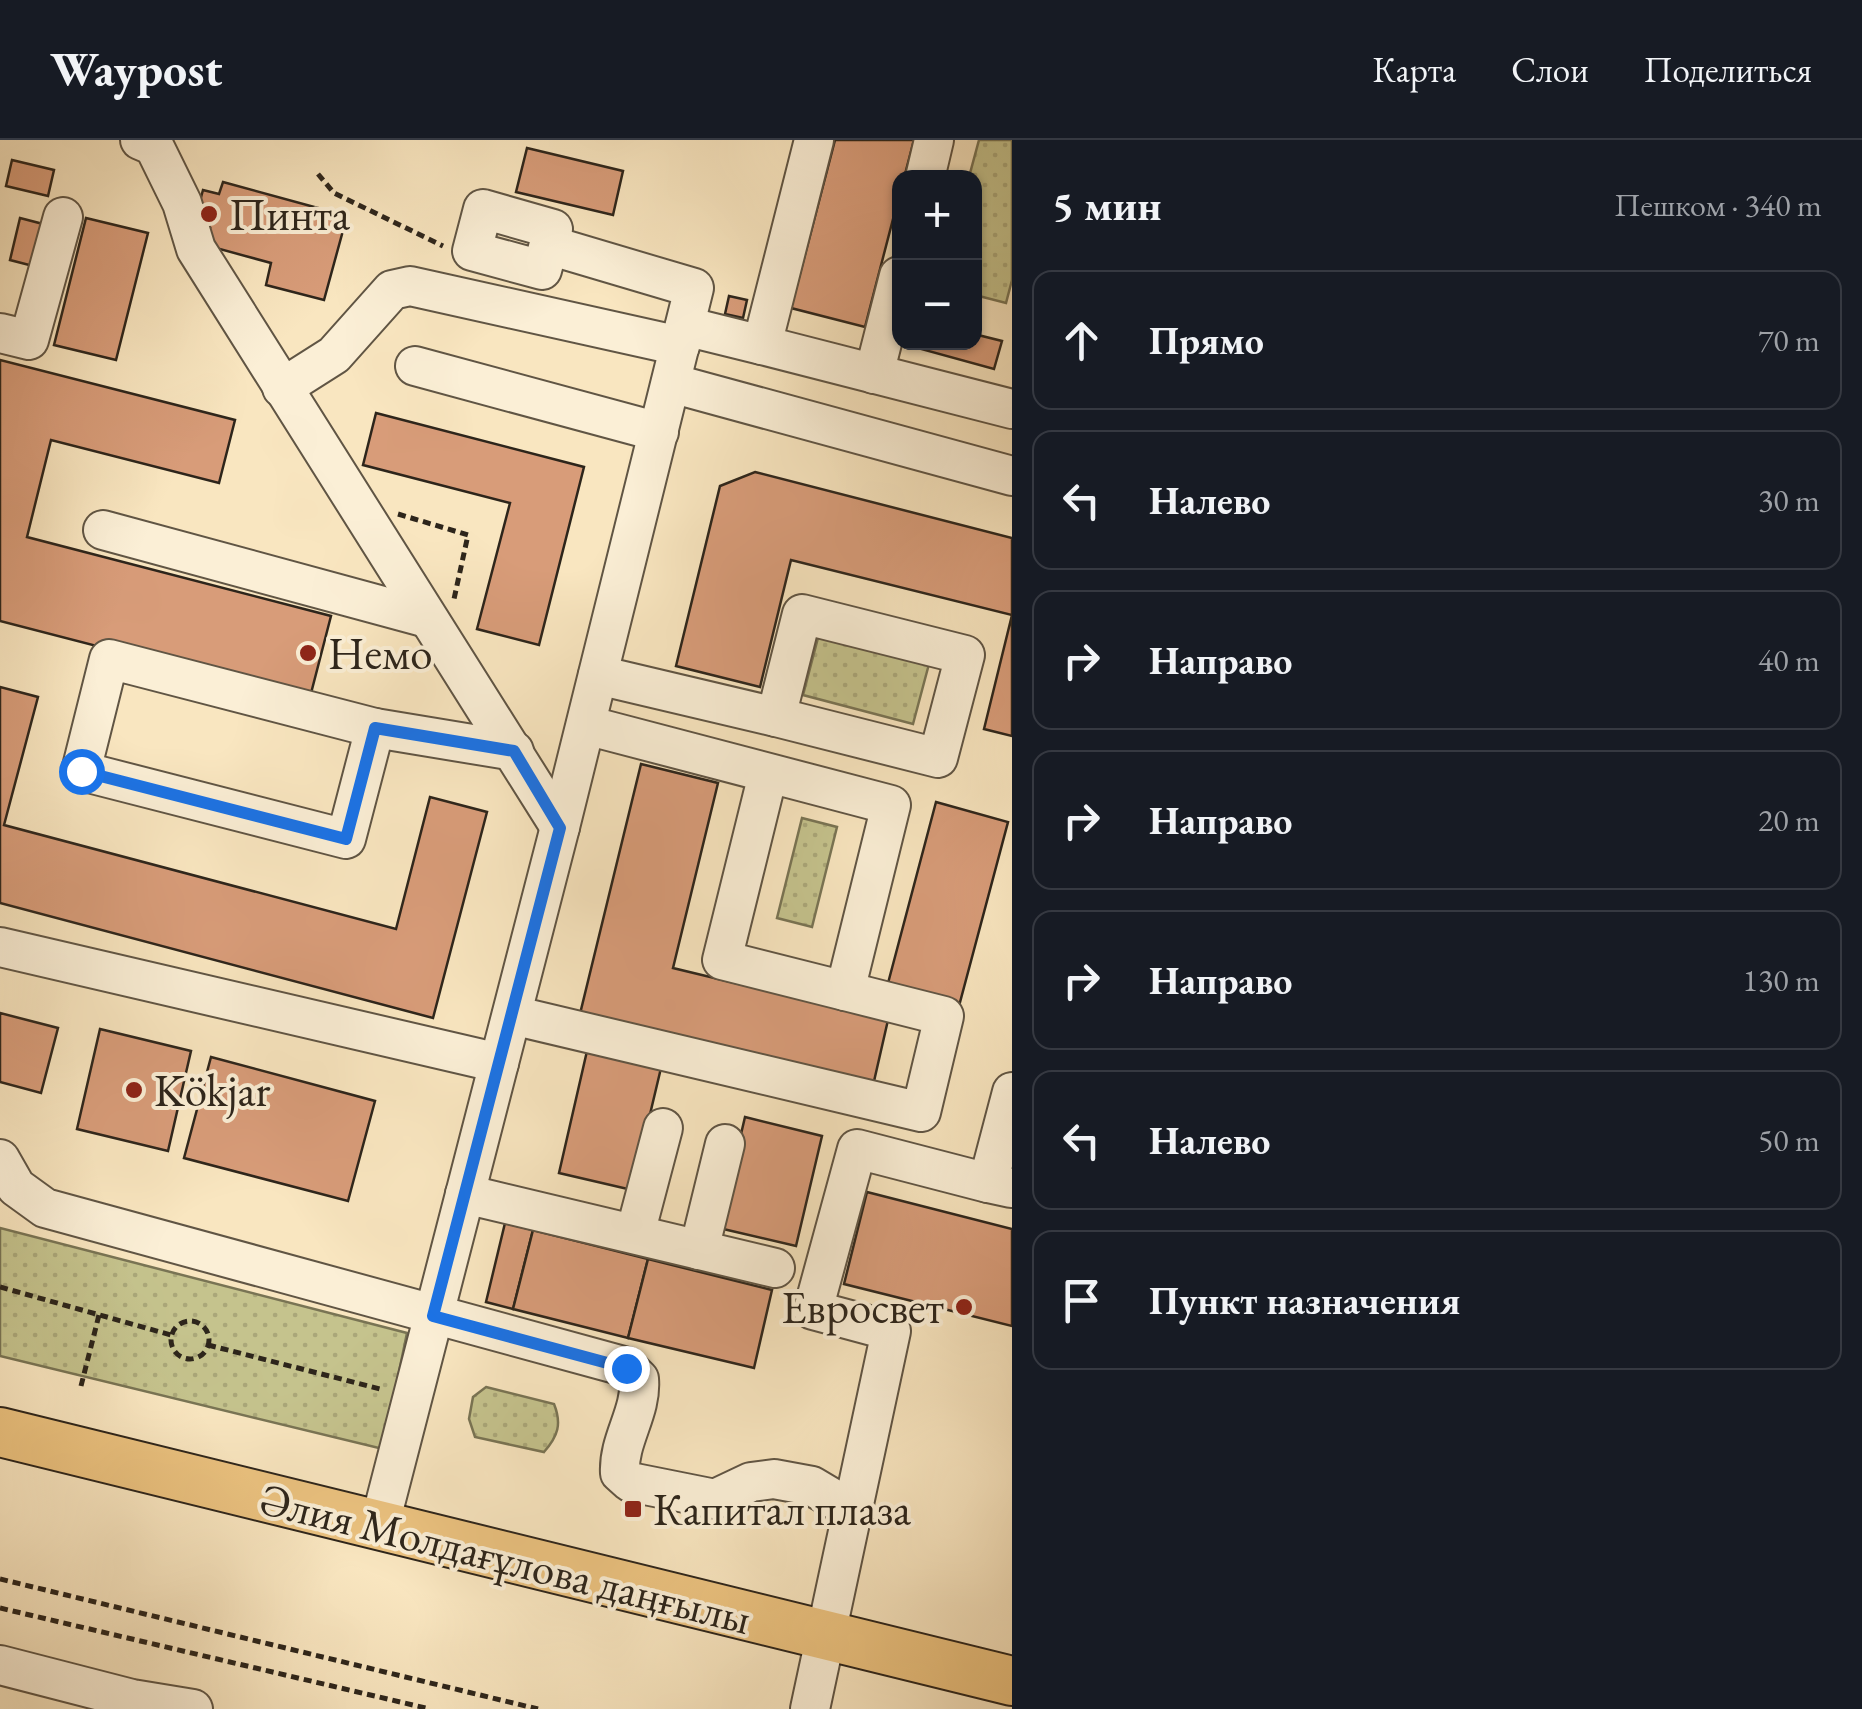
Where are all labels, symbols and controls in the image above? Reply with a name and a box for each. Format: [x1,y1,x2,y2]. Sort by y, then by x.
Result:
text: Waypost [50,38,222,100]
text: Карта [1373,47,1456,92]
text: Слои [1511,47,1589,92]
text: Поделиться [1644,47,1812,92]
map controls [892,170,982,350]
button: + [892,170,982,260]
text: 5 мин [1052,178,1161,233]
text: Пешком · 340 m [1614,184,1822,226]
place label: Пинта [229,185,350,243]
marker: Пинта [198,203,220,225]
button: − [892,260,982,350]
icon: ahead [1054,313,1109,368]
text: Прямо [1149,316,1264,365]
text: 70 m [1758,319,1820,361]
icon: left [1054,473,1109,528]
text: Налево [1149,476,1270,525]
text: 30 m [1758,479,1820,521]
place label: Немо [328,624,432,682]
icon: right [1054,633,1109,688]
text: Направо [1149,636,1292,685]
text: 40 m [1758,639,1820,681]
marker: Немо [297,642,319,664]
route start [59,749,105,795]
icon: right [1054,793,1109,848]
text: Направо [1149,796,1292,845]
text: 20 m [1758,799,1820,841]
icon: right [1054,953,1109,1008]
text: Направо [1149,956,1292,1005]
text: 130 m [1743,959,1820,1001]
place label: Kökjar [154,1061,271,1119]
marker: Kökjar [123,1079,145,1101]
icon: left [1054,1113,1109,1168]
text: Налево [1149,1116,1270,1165]
text: 50 m [1758,1119,1820,1161]
icon: arrive [1054,1273,1109,1328]
text: Пункт назначения [1149,1276,1460,1325]
place label: Евросвет [781,1278,944,1336]
marker: Евросвет [953,1296,975,1318]
route end [604,1346,650,1392]
street label: Әлия Молдағұлова даңғылы [255,1469,757,1647]
place label: Капитал плаза [653,1480,911,1538]
marker: Капитал плаза [622,1498,644,1520]

